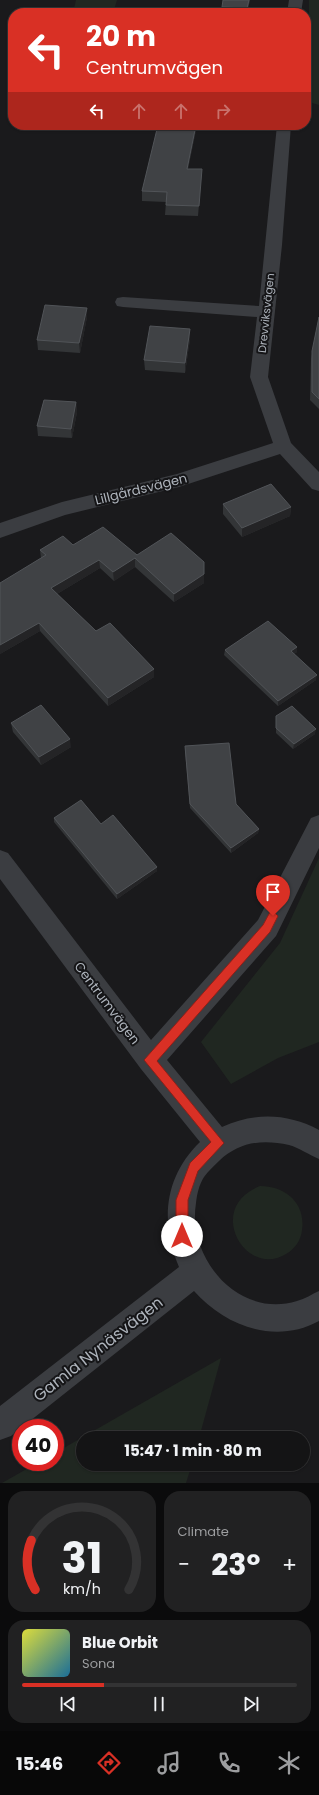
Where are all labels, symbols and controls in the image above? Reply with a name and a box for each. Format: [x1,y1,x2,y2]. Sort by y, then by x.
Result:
text: 20 m [86,17,156,56]
icon: left [20,24,72,76]
text: Centrumvägen [86,55,223,80]
icon: left [86,100,108,122]
icon: ahead [128,100,150,122]
icon: ahead [170,100,192,122]
icon: right [212,100,234,122]
street label: Drevviksvägen [254,272,278,354]
street label: Lillgårdsvägen [93,468,189,510]
pin [256,875,290,916]
icon: arrive [262,881,284,903]
street label: Centrumvägen [70,958,144,1048]
position arrow [161,1215,203,1257]
street label: Gamla Nynäsvägen [28,1291,168,1407]
speed limit sign: 40 [12,1419,64,1471]
text: 15:47 · 1 min · 80 m [124,1440,262,1461]
text: Climate [178,1522,229,1541]
text: 31 [61,1528,102,1587]
text: 23° [211,1543,260,1586]
text: − [178,1549,190,1580]
text: + [282,1549,297,1580]
text: km/h [63,1578,101,1598]
text: Blue Orbit [82,1632,158,1653]
text: Sona [82,1654,115,1673]
icon: previous [57,1693,79,1715]
icon: pause [148,1693,170,1715]
icon: next [240,1693,262,1715]
icon: directions [95,1749,123,1777]
icon: music [155,1749,183,1777]
icon: phone [215,1749,243,1777]
icon: climate [275,1749,303,1777]
text: 15:46 [16,1751,63,1776]

